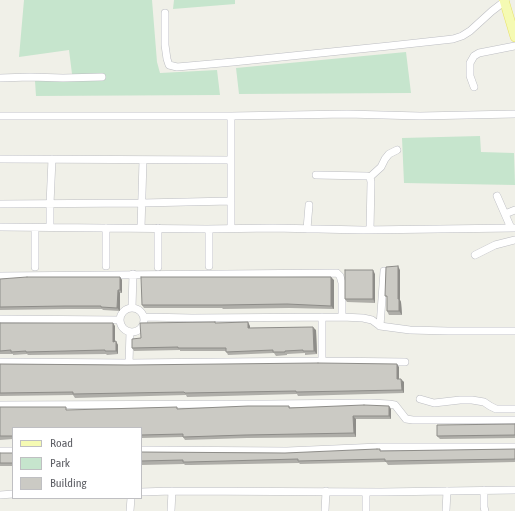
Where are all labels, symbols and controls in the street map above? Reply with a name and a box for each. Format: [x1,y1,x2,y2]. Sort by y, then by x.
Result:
legend [12,427,142,499]
text: Road [50,436,73,450]
text: Park [50,456,70,470]
text: Building [50,476,87,490]

